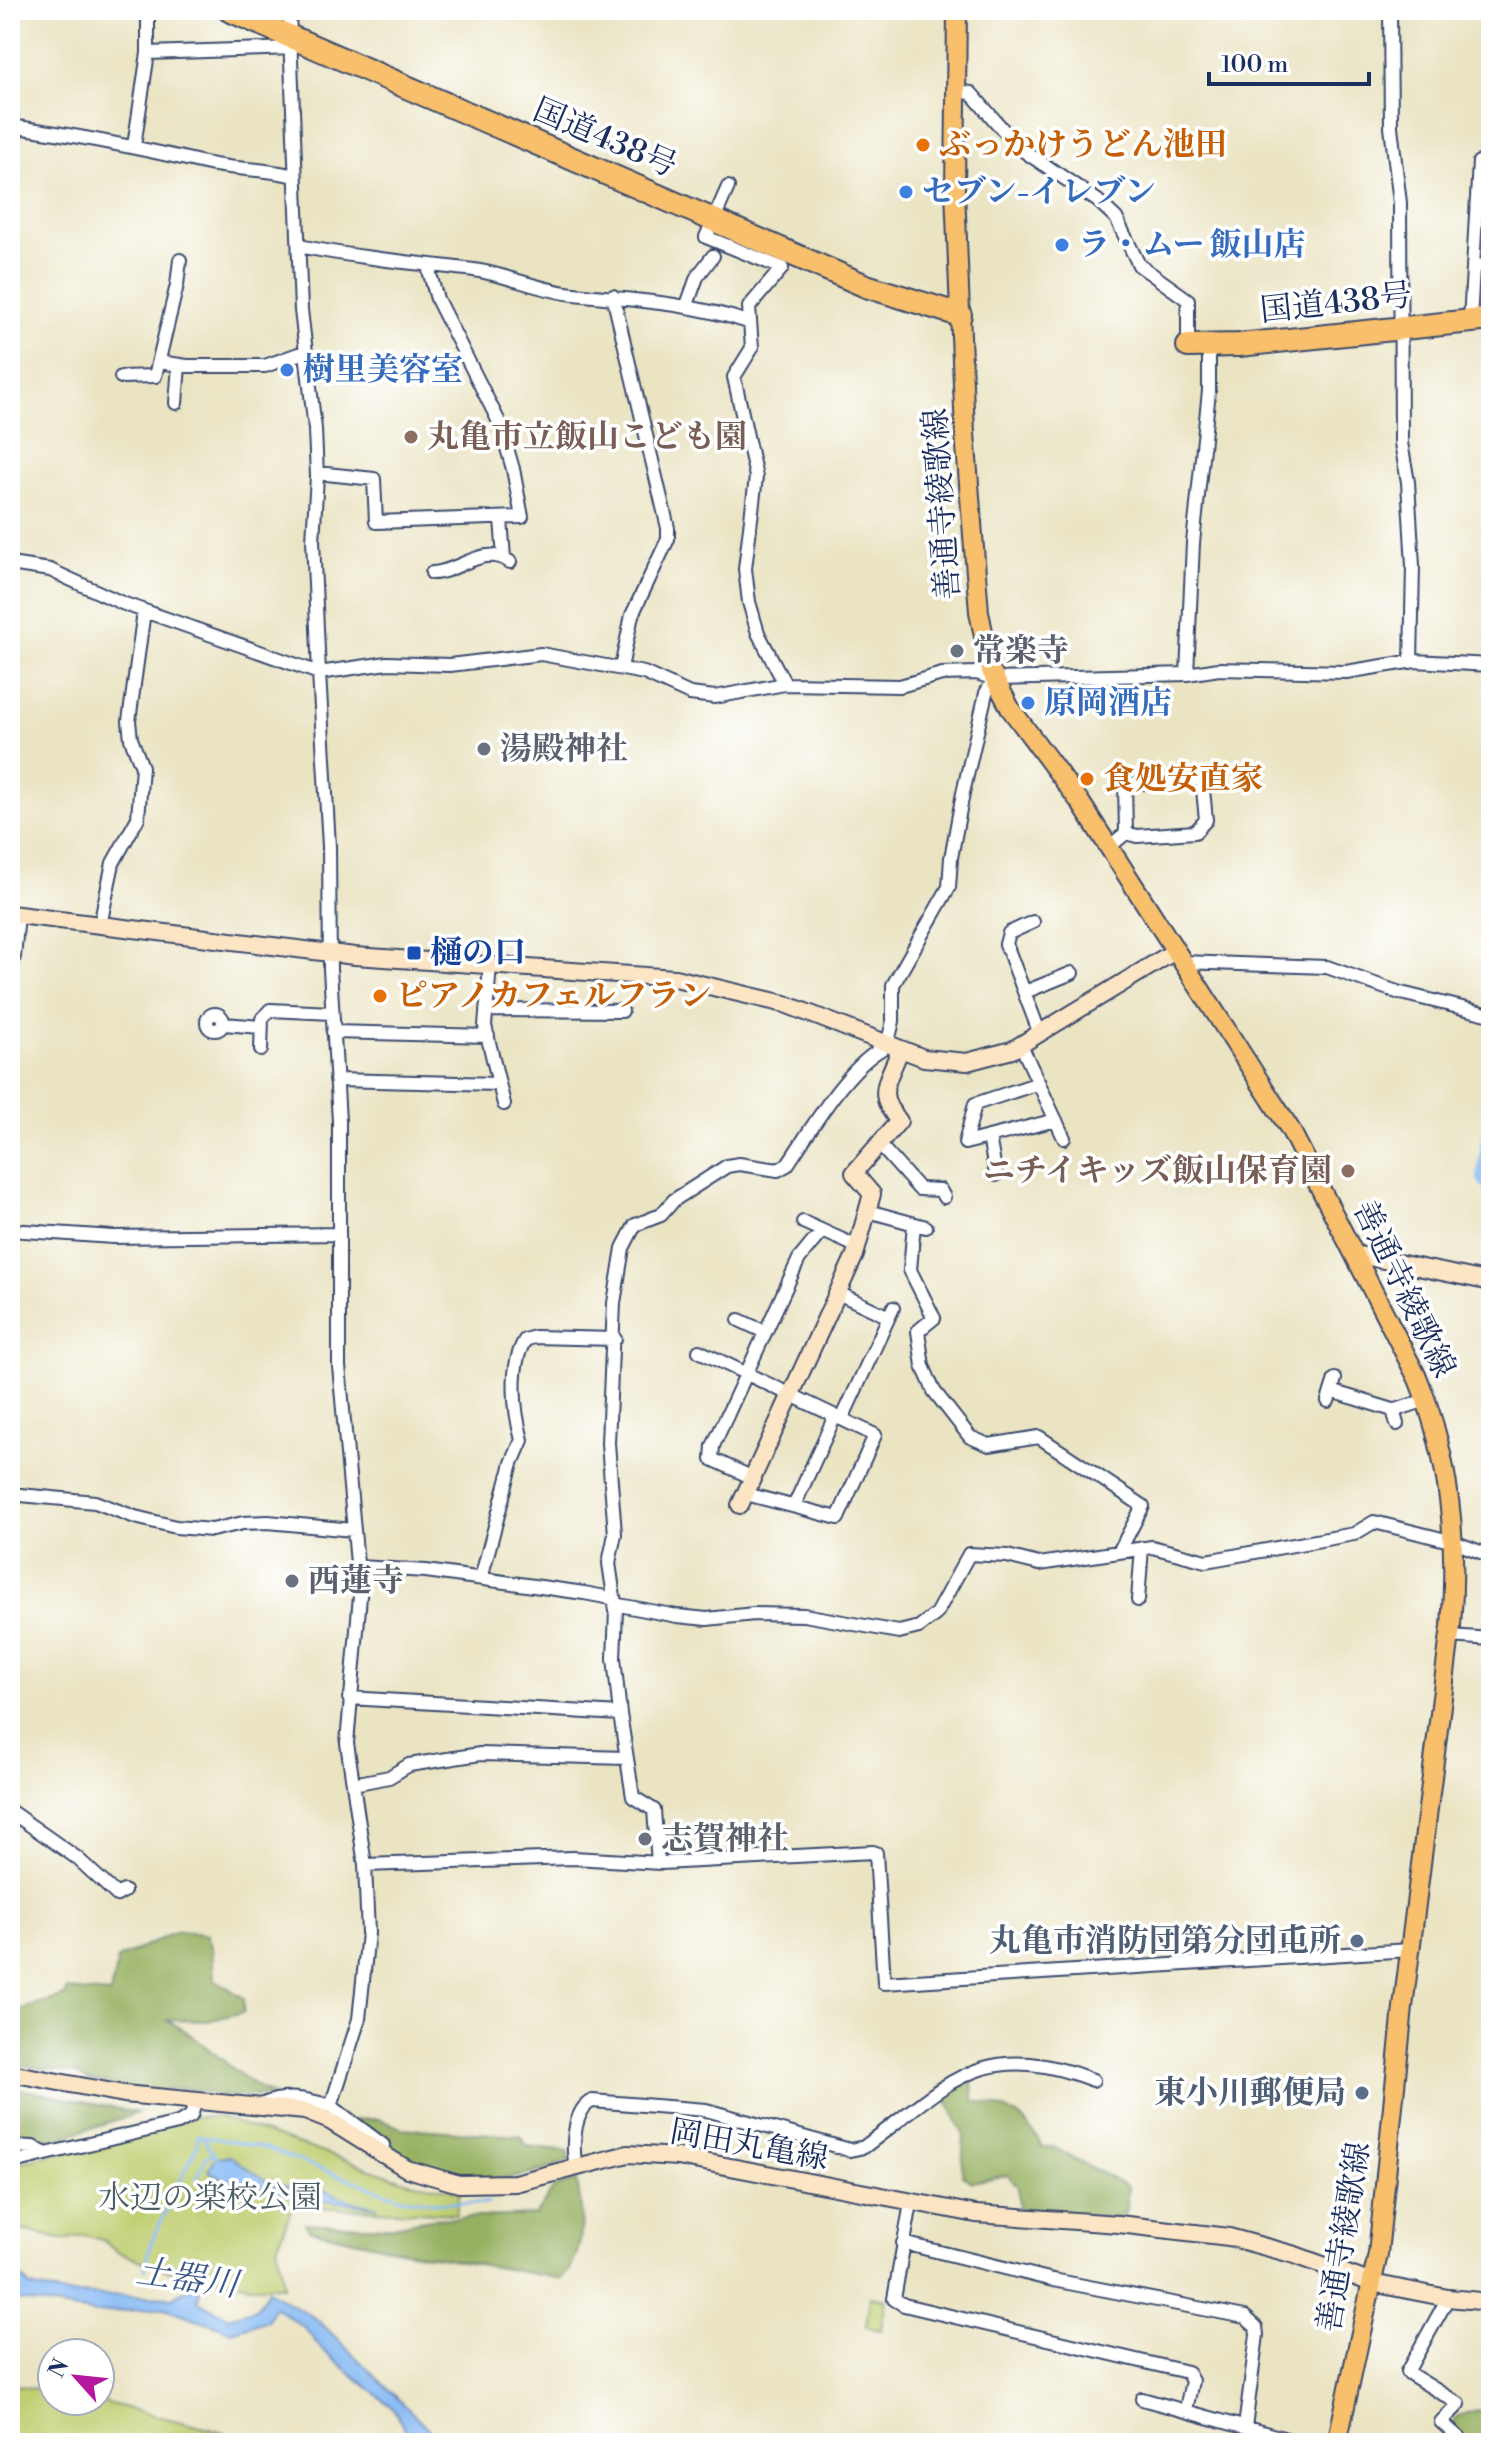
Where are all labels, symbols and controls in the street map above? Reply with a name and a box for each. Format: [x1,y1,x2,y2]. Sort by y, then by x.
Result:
scale bar [1209,36,1369,86]
text: 100 m [1221,50,1288,80]
street label: 国道438号 [527,90,683,186]
place label: ぶっかけうどん池田 [939,125,1227,165]
marker: ぶっかけうどん池田 [914,136,932,154]
place label: セブン-イレブン [922,172,1156,212]
marker: セブン-イレブン [897,183,915,201]
place label: ラ・ムー 飯山店 [1078,225,1306,265]
marker: ラ・ムー 飯山店 [1053,236,1071,254]
street label: 国道438号 [1258,275,1414,331]
place label: 樹里美容室 [303,350,463,390]
marker: 樹里美容室 [278,361,296,379]
street label: 善通寺綾歌線 [915,407,969,601]
place label: 丸亀市立飯山こども園 [427,417,747,457]
marker: 丸亀市立飯山こども園 [402,428,420,446]
place label: 常楽寺 [973,631,1069,671]
marker: 常楽寺 [948,642,966,660]
place label: 原岡酒店 [1044,683,1172,723]
marker: 原岡酒店 [1019,694,1037,712]
place label: 湯殿神社 [500,729,628,769]
marker: 湯殿神社 [475,740,493,758]
place label: 食処安直家 [1103,759,1263,799]
marker: 食処安直家 [1078,770,1096,788]
place label: 樋の口 [430,933,526,973]
marker: 樋の口 [405,944,423,962]
place label: ピアノカフェルフラン [396,976,712,1016]
marker: ピアノカフェルフラン [371,987,389,1005]
place label: ニチイキッズ飯山保育園 [983,1151,1332,1191]
marker: ニチイキッズ飯山保育園 [1339,1162,1357,1180]
street label: 善通寺綾歌線 [1344,1194,1464,1384]
place label: 西蓮寺 [308,1561,404,1601]
marker: 西蓮寺 [283,1572,301,1590]
place label: 志賀神社 [661,1819,789,1859]
marker: 志賀神社 [636,1830,654,1848]
place label: 丸亀市消防団第分団屯所 [989,1921,1341,1961]
marker: 丸亀市消防団第分団屯所 [1348,1932,1366,1950]
place label: 東小川郵便局 [1154,2073,1346,2113]
marker: 東小川郵便局 [1353,2084,1371,2102]
street label: 岡田丸亀線 [667,2111,831,2179]
street label: 善通寺綾歌線 [1309,2139,1379,2335]
park label: 水辺の楽校公園 [98,2178,322,2218]
water label: 土器川 [134,2251,244,2307]
north arrow [36,2337,116,2417]
text: N [44,2354,76,2382]

